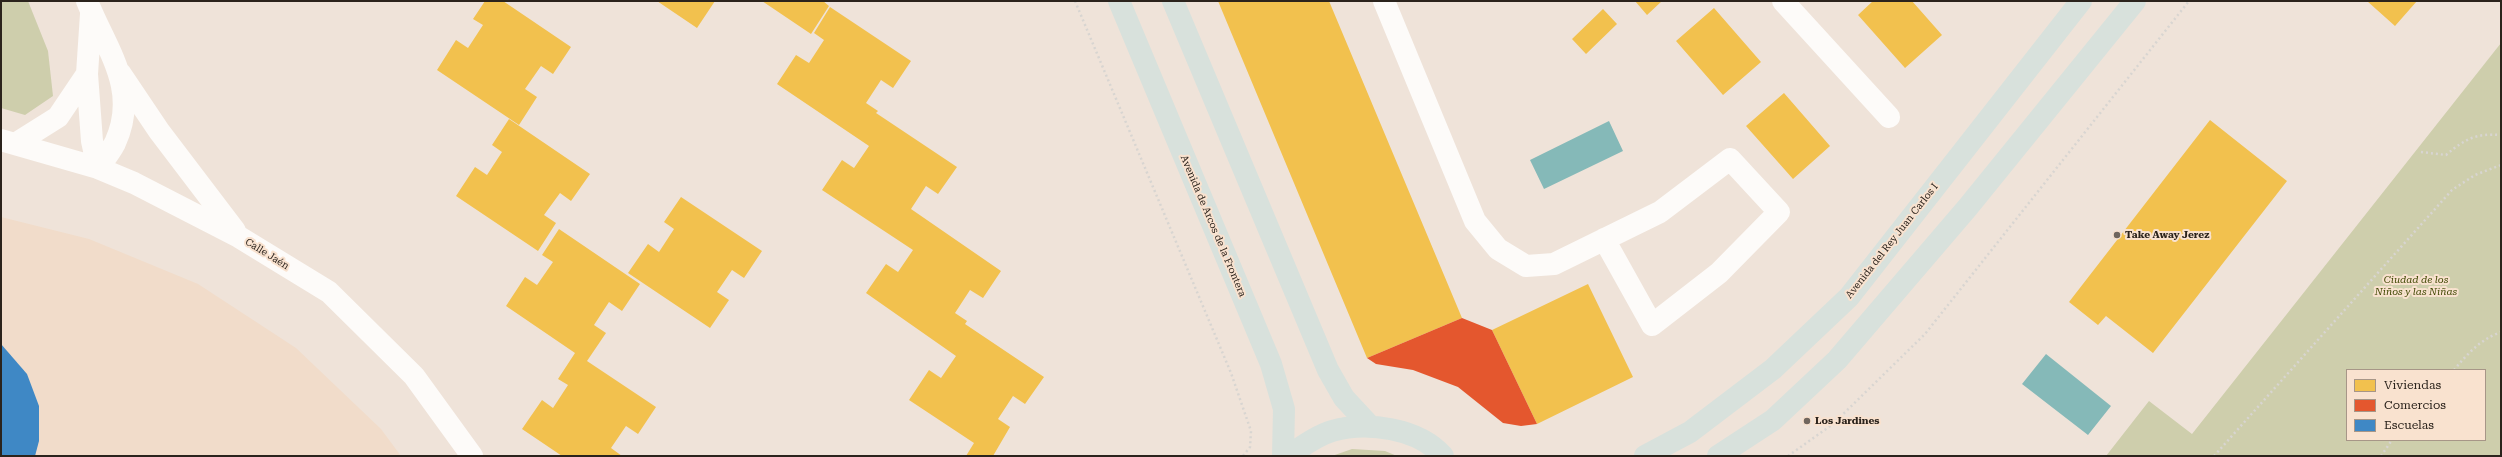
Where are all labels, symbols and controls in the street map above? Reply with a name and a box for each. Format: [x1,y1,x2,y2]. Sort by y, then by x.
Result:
street label: Avenida de Arcos de la Frontera [1178,153,1248,299]
street label: Avenida del Rey Juan Carlos I [1843,181,1941,301]
place label: Take Away Jerez [2125,229,2209,241]
marker: Take Away Jerez [2112,230,2122,240]
street label: Calle Jaén [243,236,291,272]
park label: Ciudad de los Niños y las Niñas [2375,274,2457,298]
legend [2346,369,2486,441]
text: Viviendas [2384,378,2441,392]
text: Comercios [2384,398,2446,412]
place label: Los Jardines [1815,415,1879,427]
marker: Los Jardines [1802,416,1812,426]
text: Escuelas [2384,418,2434,432]

